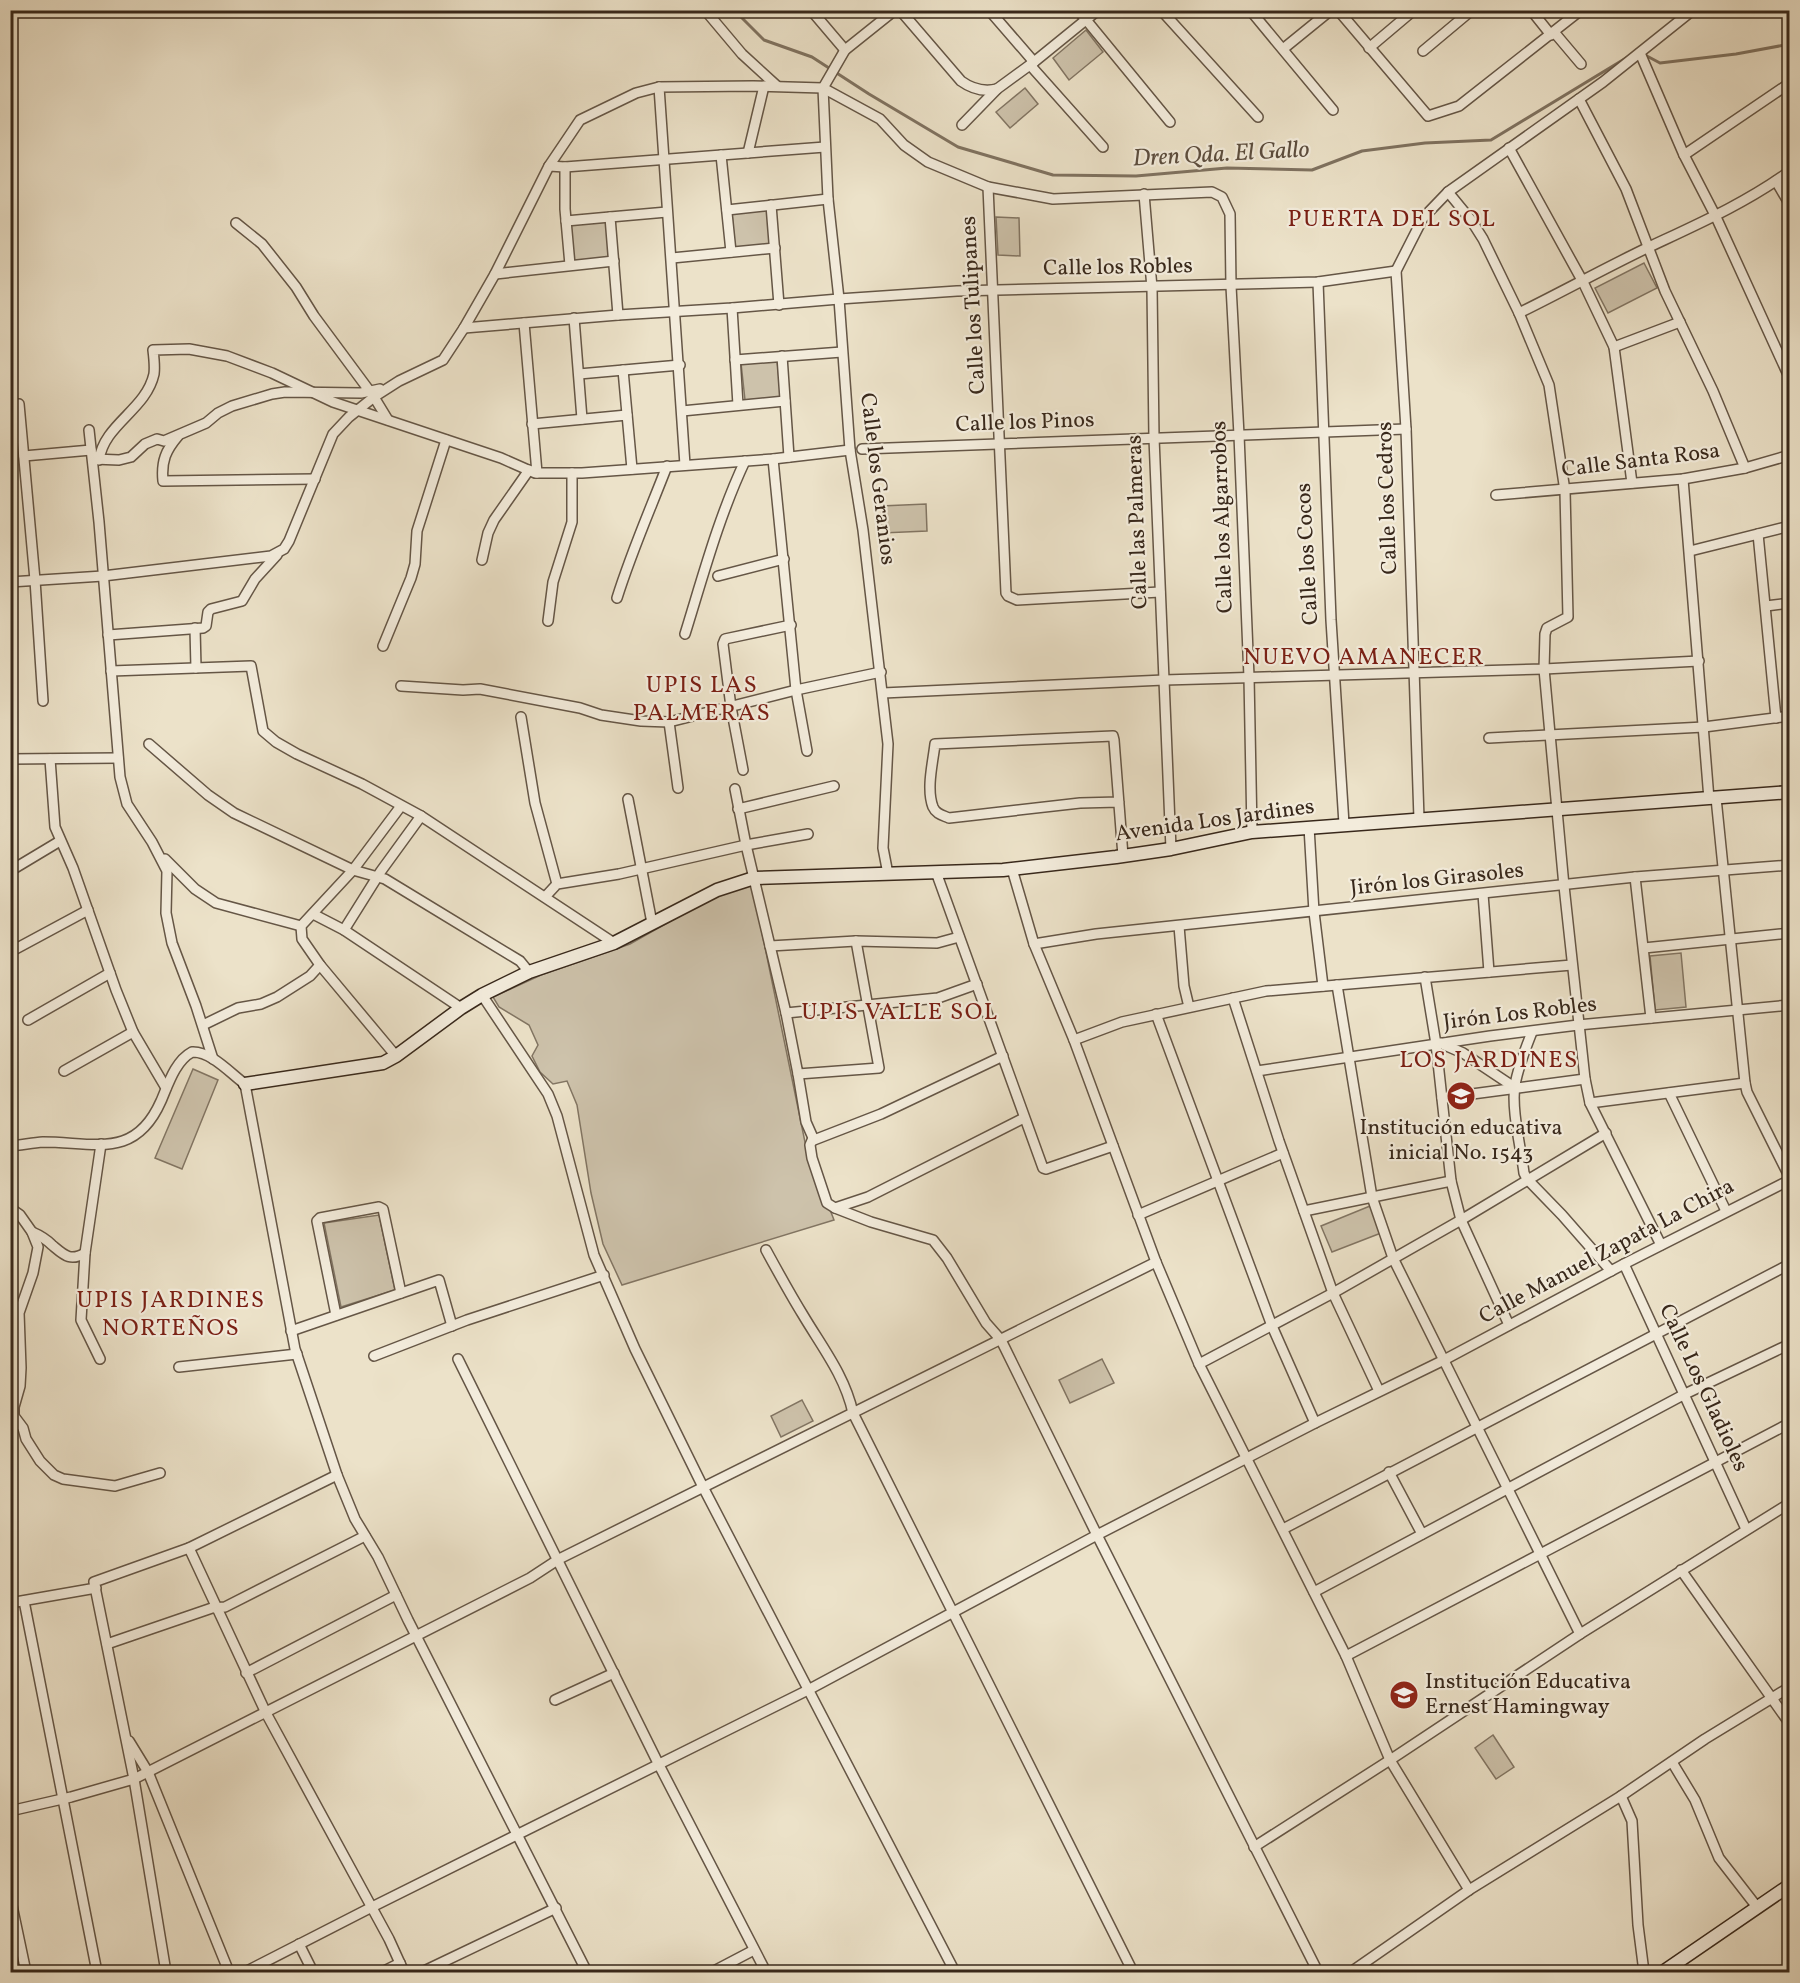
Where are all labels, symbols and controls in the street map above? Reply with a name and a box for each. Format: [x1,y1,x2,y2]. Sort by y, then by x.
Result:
water label: Dren Qda. El Gallo [1132,133,1310,177]
district label: PUERTA DEL SOL [1288,203,1496,237]
street label: Calle los Tulipanes [954,215,994,395]
street label: Calle los Robles [1043,251,1193,285]
street label: Calle los Geranios [851,391,903,567]
street label: Calle los Pinos [955,405,1095,441]
street label: Calle los Algarrobos [1204,420,1242,614]
street label: Calle los Cedros [1370,421,1406,575]
street label: Calle las Palmeras [1119,434,1157,610]
street label: Calle Santa Rosa [1560,436,1722,486]
street label: Calle los Cocos [1289,482,1327,626]
district label: NUEVO AMANECER [1243,641,1485,675]
district label: UPIS LAS PALMERAS [633,669,771,731]
street label: Avenida Los Jardines [1113,792,1317,850]
street label: Jirón los Girasoles [1349,855,1525,905]
street label: Jirón Los Robles [1441,989,1599,1039]
district label: UPIS VALLE SOL [801,996,999,1030]
district label: LOS JARDINES [1399,1044,1579,1078]
school or university icon: Institución educativa inicial No. 1543 [1445,1080,1477,1112]
place label: Institución educativa inicial No. 1543 [1359,1113,1563,1169]
street label: Calle Manuel Zapata La Chira [1474,1171,1740,1333]
district label: UPIS JARDINES NORTEÑOS [77,1284,265,1346]
street label: Calle Los Gladioles [1651,1299,1755,1477]
place label: Institución Educativa Ernest Hamingway [1425,1667,1631,1723]
school or university icon: Institución Educativa Ernest Hamingway [1388,1679,1420,1711]

